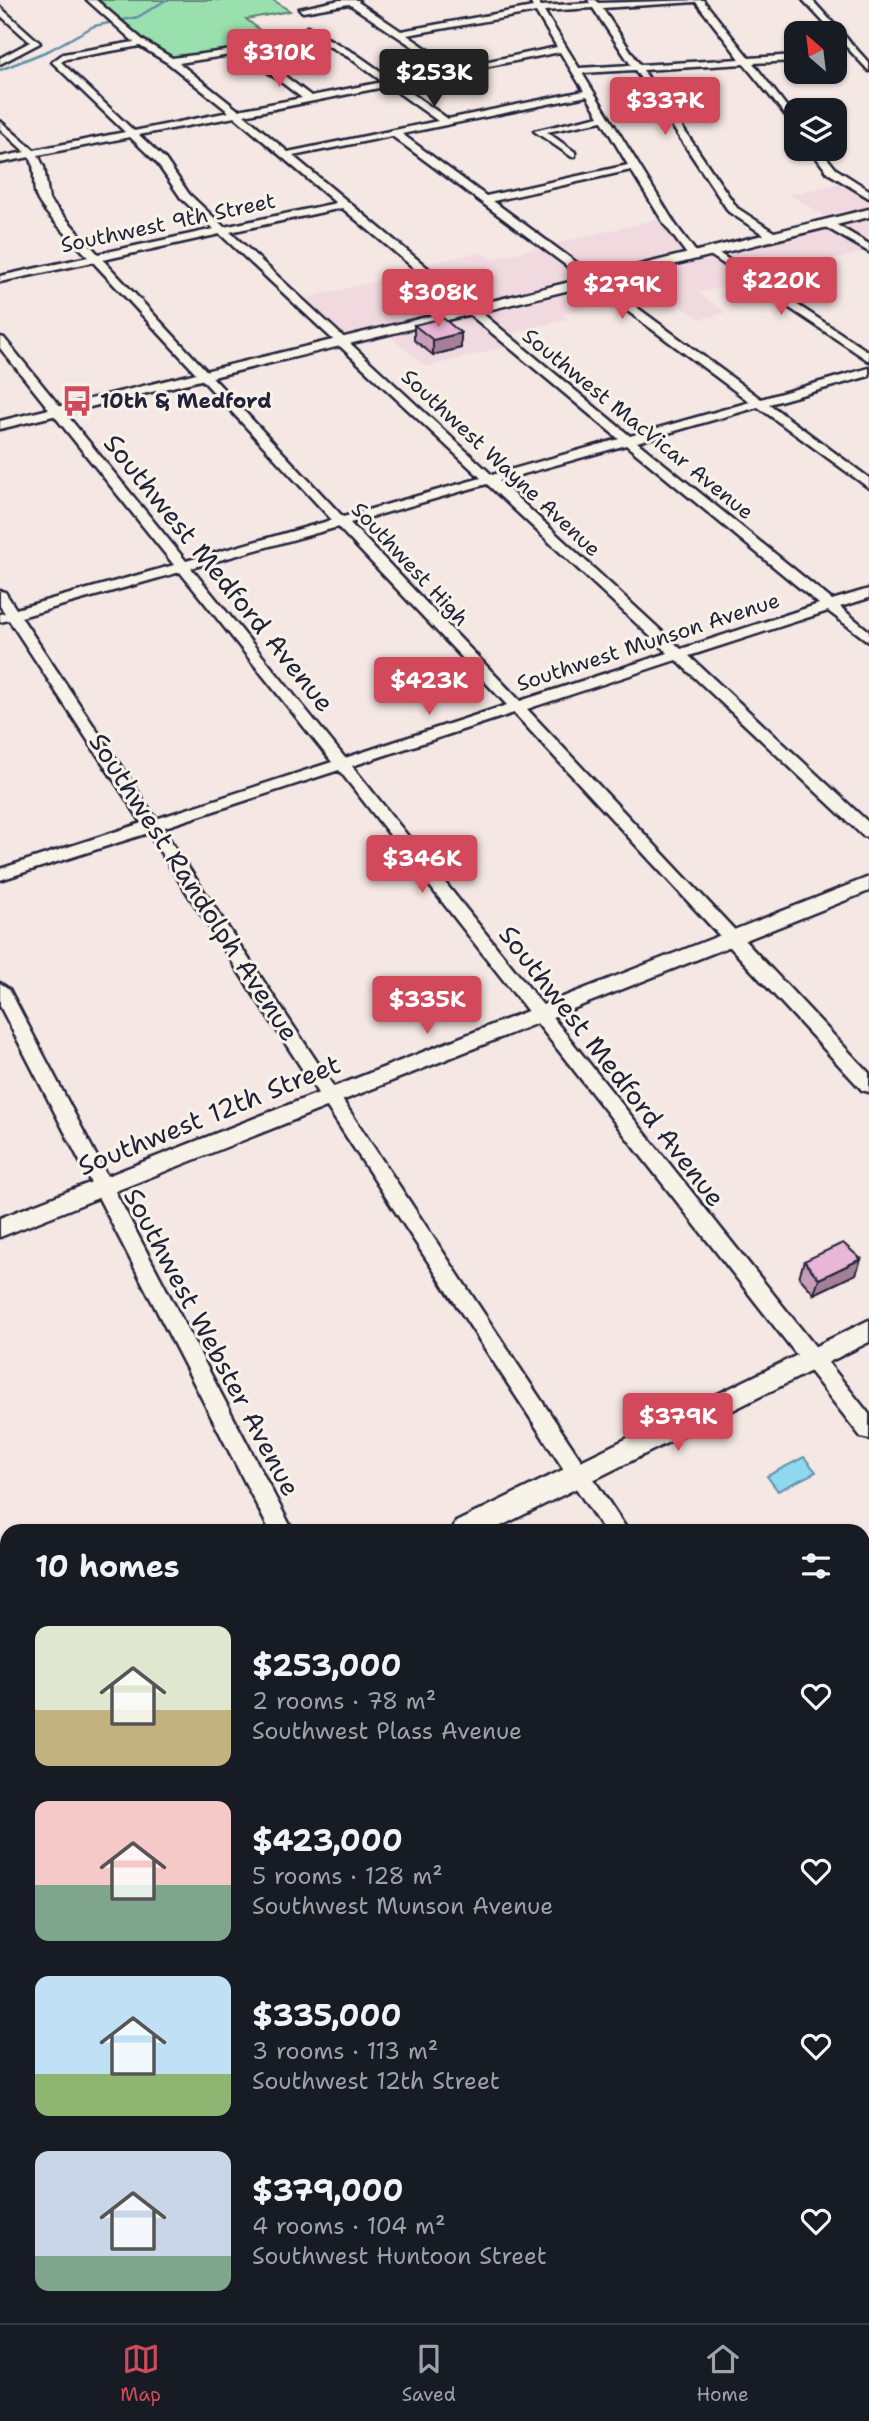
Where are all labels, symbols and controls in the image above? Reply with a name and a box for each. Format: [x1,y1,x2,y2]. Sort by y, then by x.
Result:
north arrow [784,21,847,84]
map controls [784,21,847,161]
pin: $310K [230,29,328,89]
text: $310K [243,37,315,67]
pin: $253K [385,50,483,109]
text: $253K [395,57,473,87]
pin: $337K [616,78,714,137]
text: $337K [626,85,704,115]
button: layers [784,98,847,161]
street label: Southwest 9th Street [58,187,278,259]
pin: $220K [732,258,830,317]
pin: $279K [573,262,671,321]
text: $220K [742,265,820,295]
text: $279K [583,269,661,299]
pin: $308K [389,270,487,329]
text: $308K [398,277,478,307]
street label: Southwest MacVicar Avenue [517,322,759,526]
street label: Southwest Wayne Avenue [395,363,607,563]
bus stop icon: 10th & Medford [60,384,94,418]
place label: 10th & Medford [100,387,272,415]
street label: Southwest Medford Avenue [96,426,343,719]
street label: Southwest High [345,496,475,632]
street label: Southwest Munson Avenue [513,586,783,698]
pin: $423K [380,658,478,717]
text: $423K [390,665,468,695]
street label: Southwest Randolph Avenue [81,726,307,1048]
pin: $346K [373,836,471,895]
text: $346K [382,843,462,873]
street label: Southwest Medford Avenue [491,918,733,1214]
pin: $335K [378,976,476,1036]
text: $335K [388,984,466,1014]
street label: Southwest 12th Street [72,1046,345,1183]
street label: Southwest Webster Avenue [116,1182,309,1502]
pin: $379K [629,1394,727,1453]
text: $379K [639,1401,717,1431]
text: 10 homes [35,1546,180,1587]
icon: filters [797,1547,835,1585]
text: $253,000 [252,1645,401,1686]
icon: home [91,1654,175,1738]
icon: heart [797,1677,835,1715]
text: 2 rooms · 78 m² [252,1686,436,1716]
text: Southwest Plass Avenue [252,1716,522,1746]
text: $423,000 [252,1820,403,1861]
icon: home [91,1829,175,1913]
icon: heart [797,1852,835,1890]
text: 5 rooms · 128 m² [252,1861,443,1891]
text: Southwest Munson Avenue [252,1891,553,1921]
text: $335,000 [252,1995,401,2036]
icon: home [91,2004,175,2088]
icon: heart [797,2027,835,2065]
text: 3 rooms · 113 m² [252,2036,438,2066]
text: Southwest 12th Street [252,2066,500,2096]
text: $379,000 [252,2170,404,2211]
icon: home [91,2179,175,2263]
icon: heart [797,2202,835,2240]
text: 4 rooms · 104 m² [252,2211,445,2241]
text: Southwest Huntoon Street [252,2241,547,2271]
tab: Map [120,2340,161,2407]
tab: Saved [402,2340,456,2407]
tab: Home [696,2340,749,2407]

